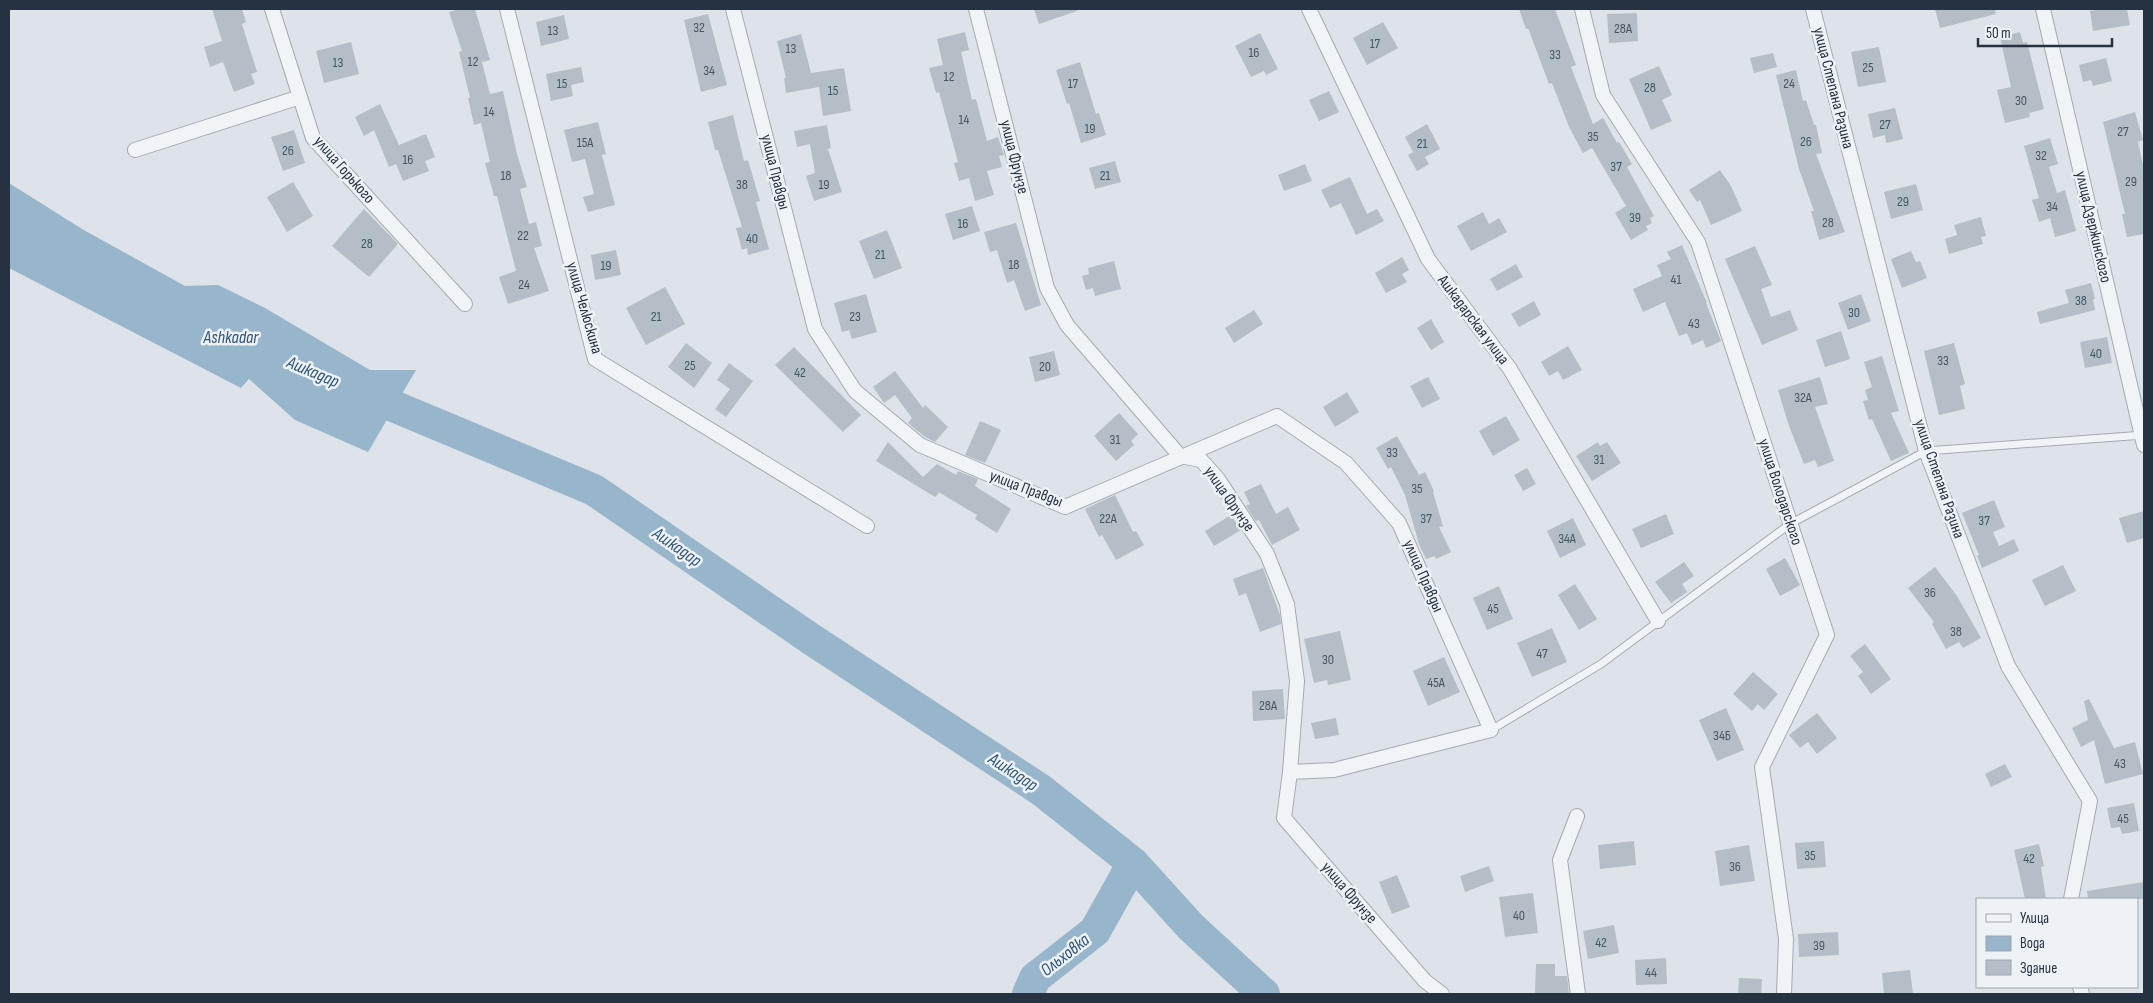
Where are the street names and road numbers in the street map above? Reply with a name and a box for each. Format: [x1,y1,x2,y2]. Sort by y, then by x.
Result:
street label: улица Степана Разина [1809,25,1857,151]
street label: улица Фрунзе [996,118,1032,196]
street label: улица Горького [310,132,378,208]
street label: улица Правды [756,132,794,212]
street label: улица Дзержинского [2071,169,2115,285]
street label: улица Челюскина [562,260,606,356]
street label: Ашкадарская улица [1433,271,1513,368]
street label: улица Степана Разина [1910,417,1968,541]
street label: улица Володарского [1754,436,1806,548]
street label: улица Фрунзе [1200,463,1258,535]
street label: улица Правды [987,466,1065,512]
street label: улица Правды [1399,537,1447,615]
street label: улица Фрунзе [1317,858,1381,928]

